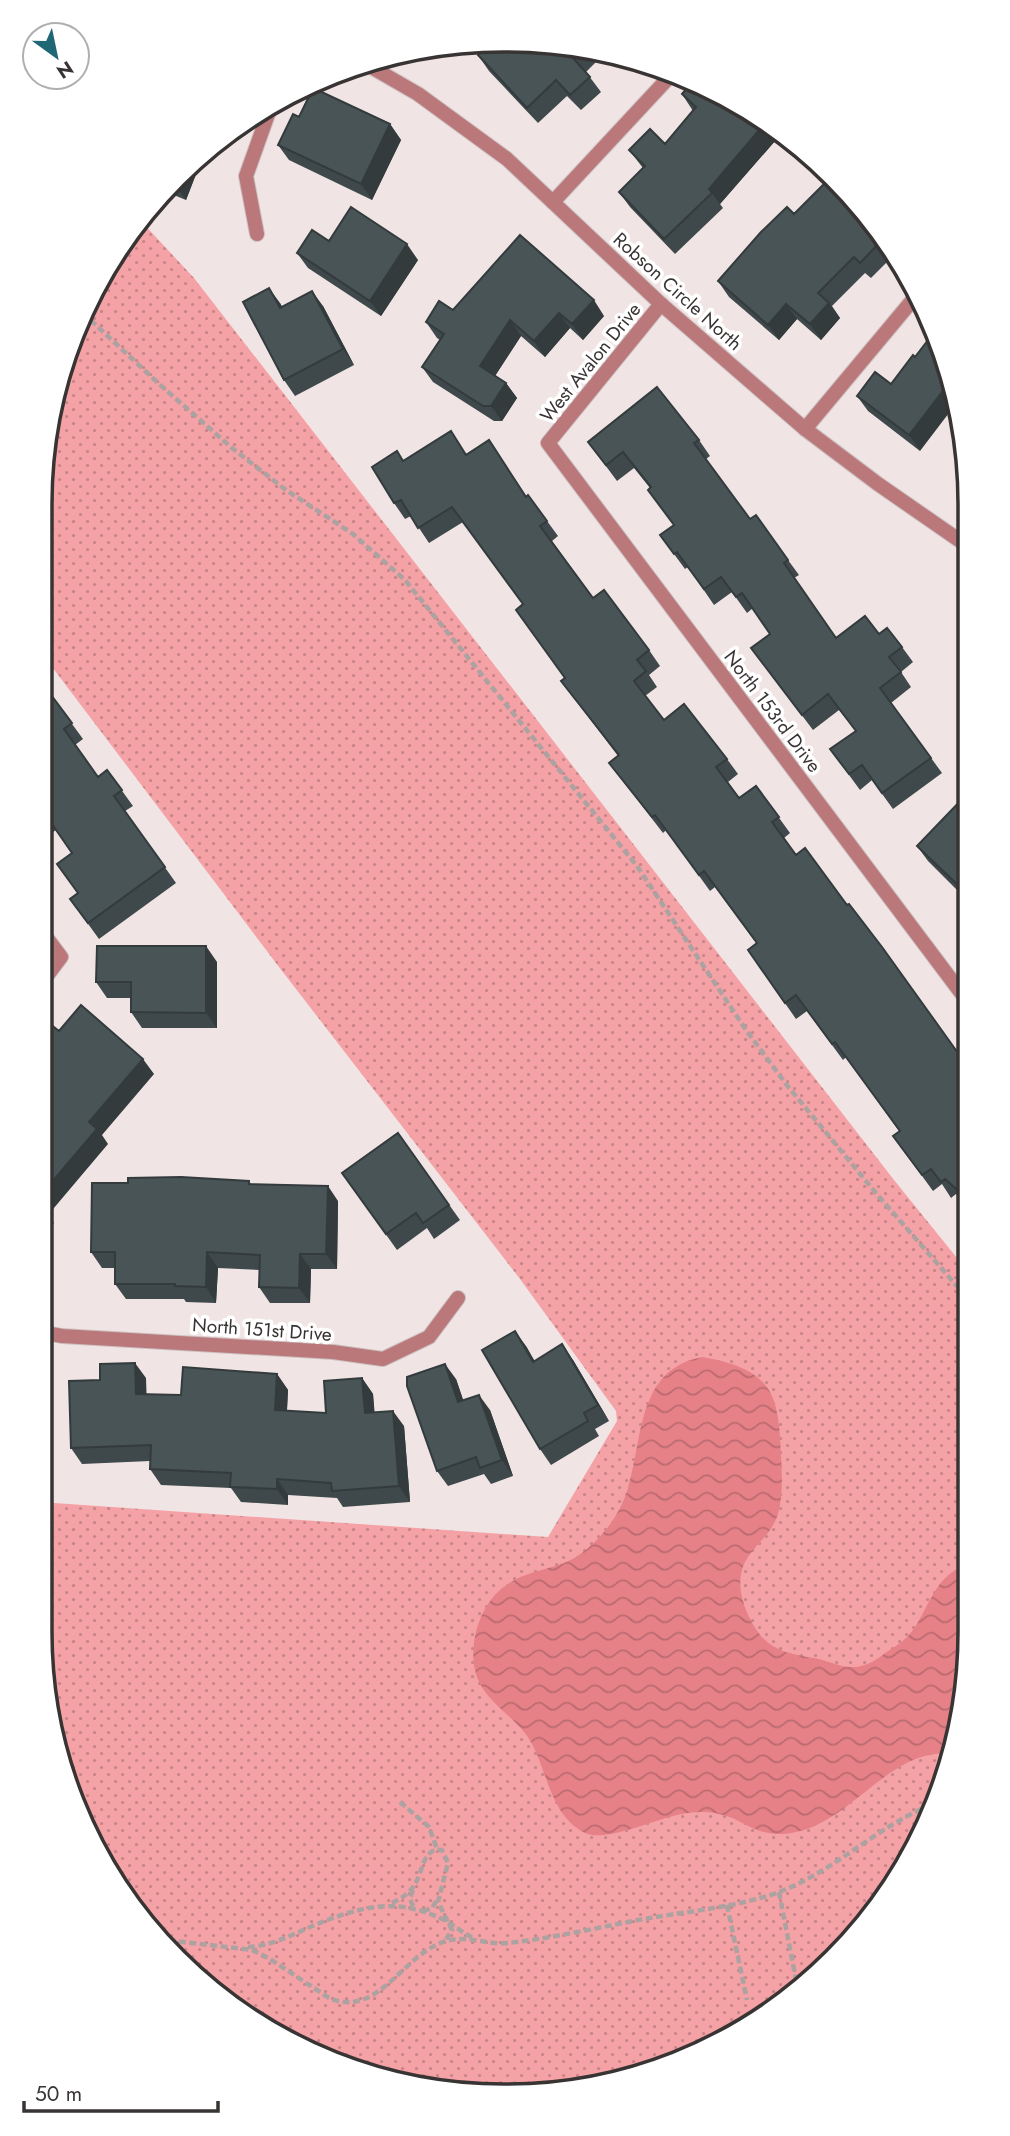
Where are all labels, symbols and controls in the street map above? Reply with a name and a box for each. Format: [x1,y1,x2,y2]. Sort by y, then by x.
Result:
north arrow [21,21,91,91]
text: N [51,54,79,85]
street label: Robson Circle North [607,226,748,357]
street label: West Avalon Drive [534,297,647,428]
street label: North 153rd Drive [718,645,828,778]
street label: North 151st Drive [191,1311,333,1348]
scale bar [24,2070,219,2114]
text: 50 m [35,2079,82,2109]

